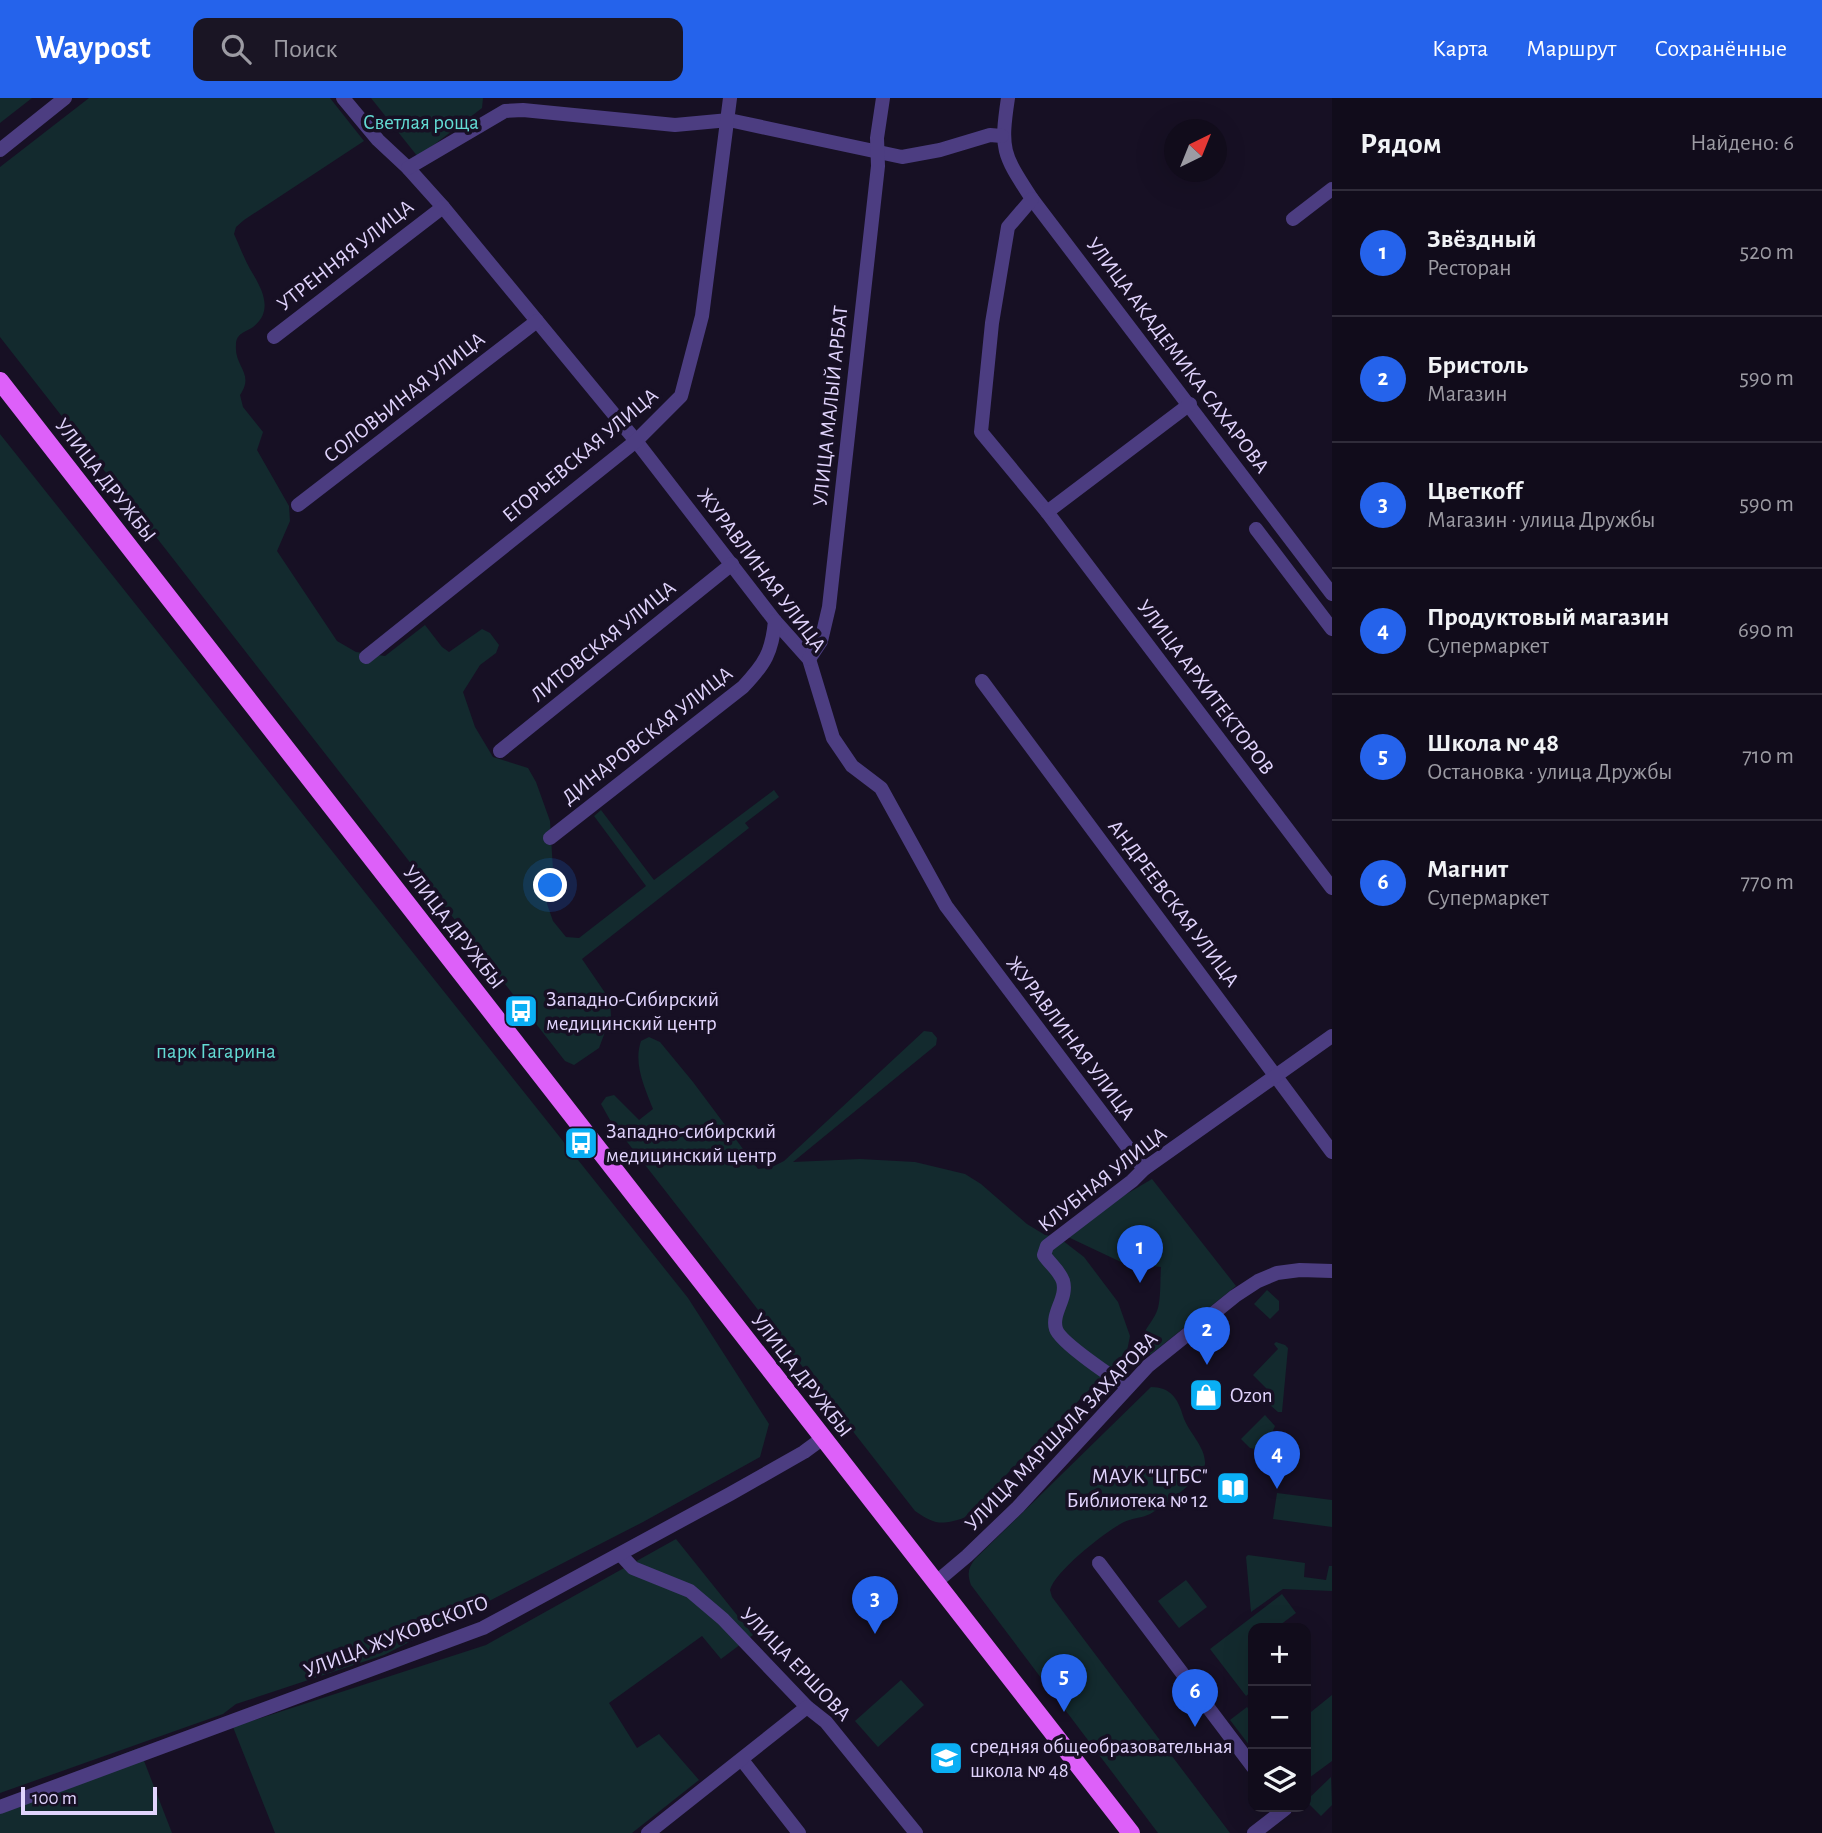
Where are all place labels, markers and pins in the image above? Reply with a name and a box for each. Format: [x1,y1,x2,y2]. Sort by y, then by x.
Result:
place label: Западно-Сибирский медицинский центр [546,989,719,1034]
bus stop icon: Западно-Сибирский медицинский центр [502,992,540,1030]
place label: Западно-сибирский медицинский центр [606,1121,777,1166]
bus stop icon: Западно-сибирский медицинский центр [562,1124,600,1162]
pin: 1 [1117,1225,1163,1283]
pin: 2 [1184,1307,1230,1365]
shop icon: Ozon [1187,1376,1225,1414]
place label: Ozon [1230,1385,1273,1406]
pin: 4 [1254,1431,1300,1489]
place label: МАУК "ЦГБС" Библиотека № 12 [1067,1466,1208,1511]
library icon: МАУК "ЦГБС" Библиотека № 12 [1214,1469,1252,1507]
pin: 3 [852,1576,898,1634]
pin: 5 [1041,1654,1087,1712]
pin: 6 [1172,1669,1218,1727]
place label: средняя общеобразовательная школа № 48 [970,1736,1233,1781]
school or university icon: средняя общеобразовательная школа № 48 [927,1739,965,1777]

